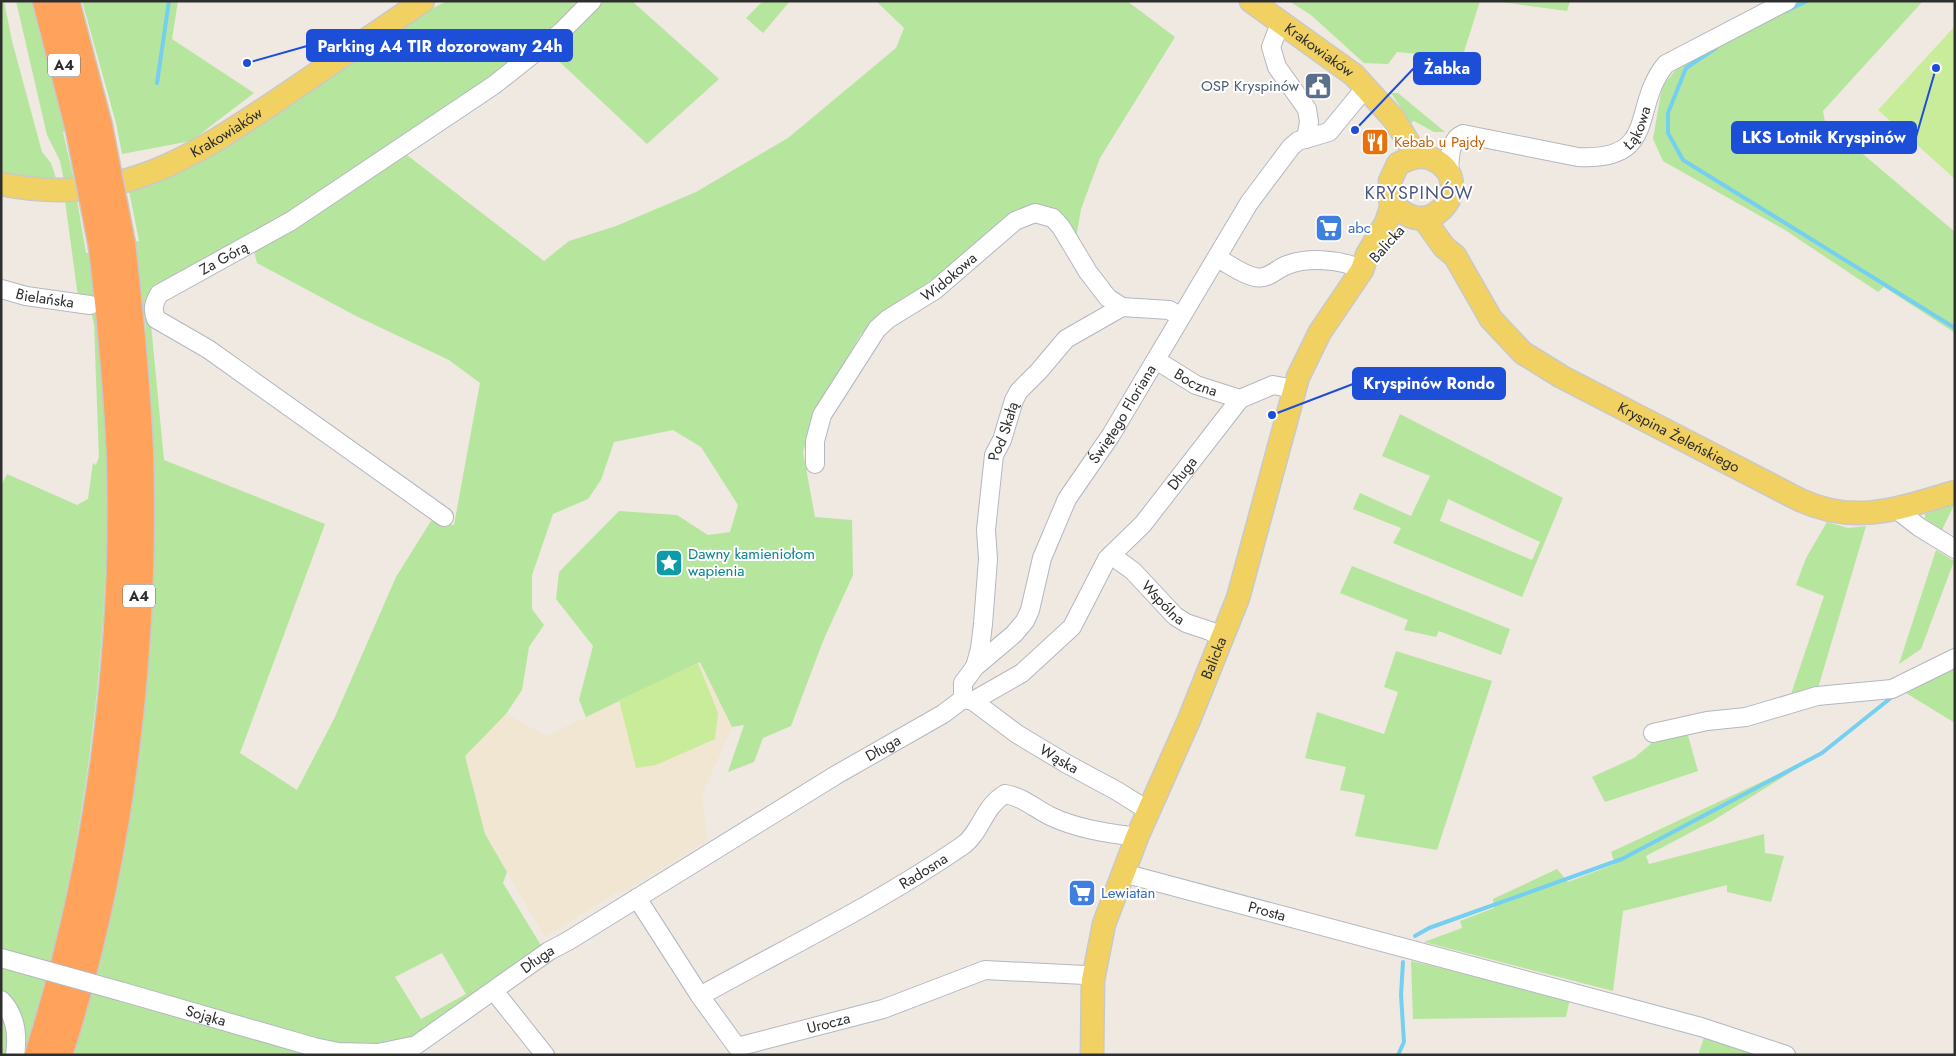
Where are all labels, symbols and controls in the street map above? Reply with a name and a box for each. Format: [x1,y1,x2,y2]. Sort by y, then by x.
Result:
street label: Krakowiaków [1280,17,1359,83]
callout: Parking A4 TIR dozorowany 24h [307,30,572,61]
text: Parking A4 TIR dozorowany 24h [317,35,563,58]
callout: Żabka [1414,53,1480,84]
road number: A4 [48,54,80,76]
text: Żabka [1424,57,1470,80]
public building icon: OSP Kryspinów [1303,71,1333,101]
place label: OSP Kryspinów [1201,75,1300,97]
street label: Krakowiaków [186,102,267,163]
street label: Łąkowa [1618,104,1656,156]
callout: LKS Lotnik Kryspinów [1732,122,1916,153]
text: LKS Lotnik Kryspinów [1742,126,1907,149]
restaurant icon: Kebab u Pajdy [1360,127,1390,157]
place label: Kebab u Pajdy [1394,131,1485,153]
district label: KRYSPINÓW [1365,180,1473,206]
supermarket icon: abc [1314,213,1344,243]
place label: abc [1348,217,1371,239]
street label: Balicka [1364,220,1410,268]
street label: Za Górą [196,236,252,280]
street label: Widokowa [917,247,982,307]
street label: Bielańska [13,283,75,314]
street label: Świętego Floriana [1083,360,1162,468]
street label: Boczna [1170,363,1220,402]
callout: Kryspinów Rondo [1353,368,1505,399]
text: Kryspinów Rondo [1363,372,1495,395]
street label: Kryspina Żeleńskiego [1614,397,1744,478]
street label: Pod Skałą [982,399,1024,462]
street label: Długa [1162,452,1202,495]
place label: Dawny kamieniołom wapienia [688,543,815,582]
place icon: Dawny kamieniołom wapienia [654,548,684,578]
street label: Wspólna [1136,576,1189,630]
road number: A4 [123,584,155,608]
street label: Balicka [1196,633,1232,682]
street label: Długa [861,729,905,767]
street label: Wąska [1035,739,1082,779]
street label: Radosna [895,848,952,895]
supermarket icon: Lewiatan [1067,878,1097,908]
place label: Lewiatan [1101,882,1155,904]
street label: Prosta [1246,896,1288,927]
street label: Długa [516,939,558,979]
street label: Sojąka [183,1000,229,1032]
street label: Urocza [804,1007,852,1039]

